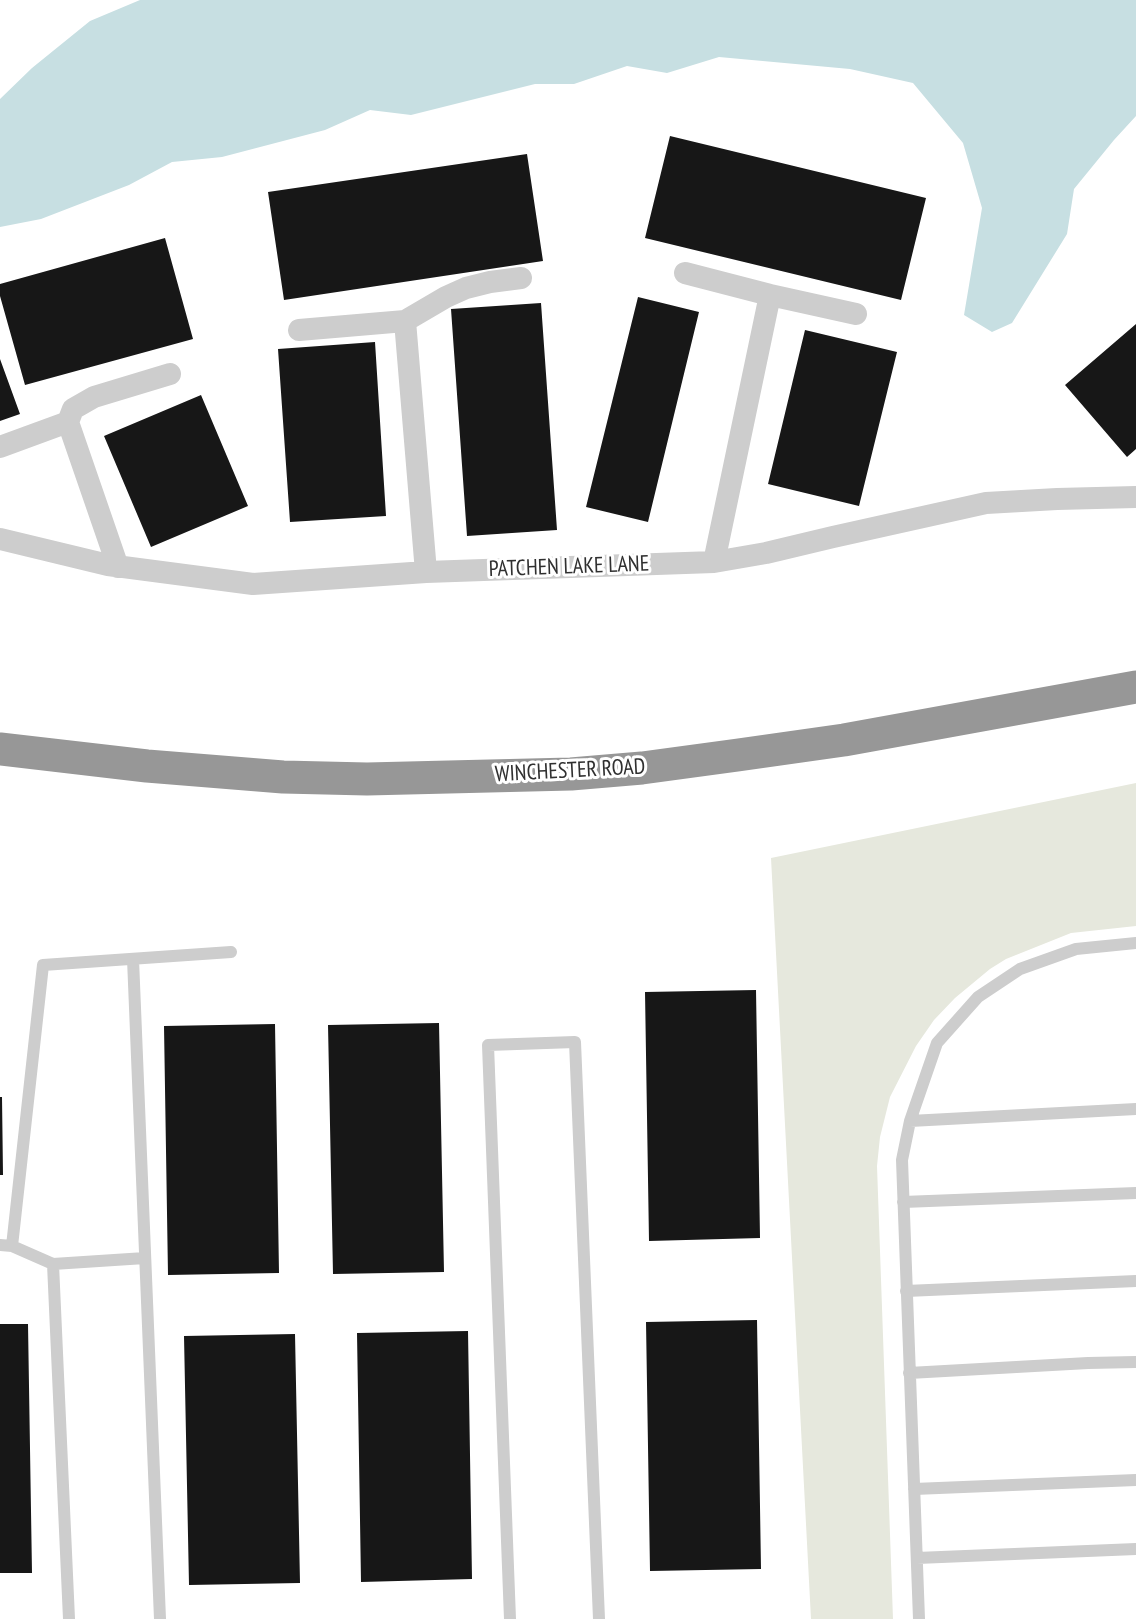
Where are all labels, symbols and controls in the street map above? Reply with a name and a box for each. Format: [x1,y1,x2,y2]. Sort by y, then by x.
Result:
street label: PATCHEN LAKE LANE [488,551,650,583]
street label: WINCHESTER ROAD [494,754,646,788]

